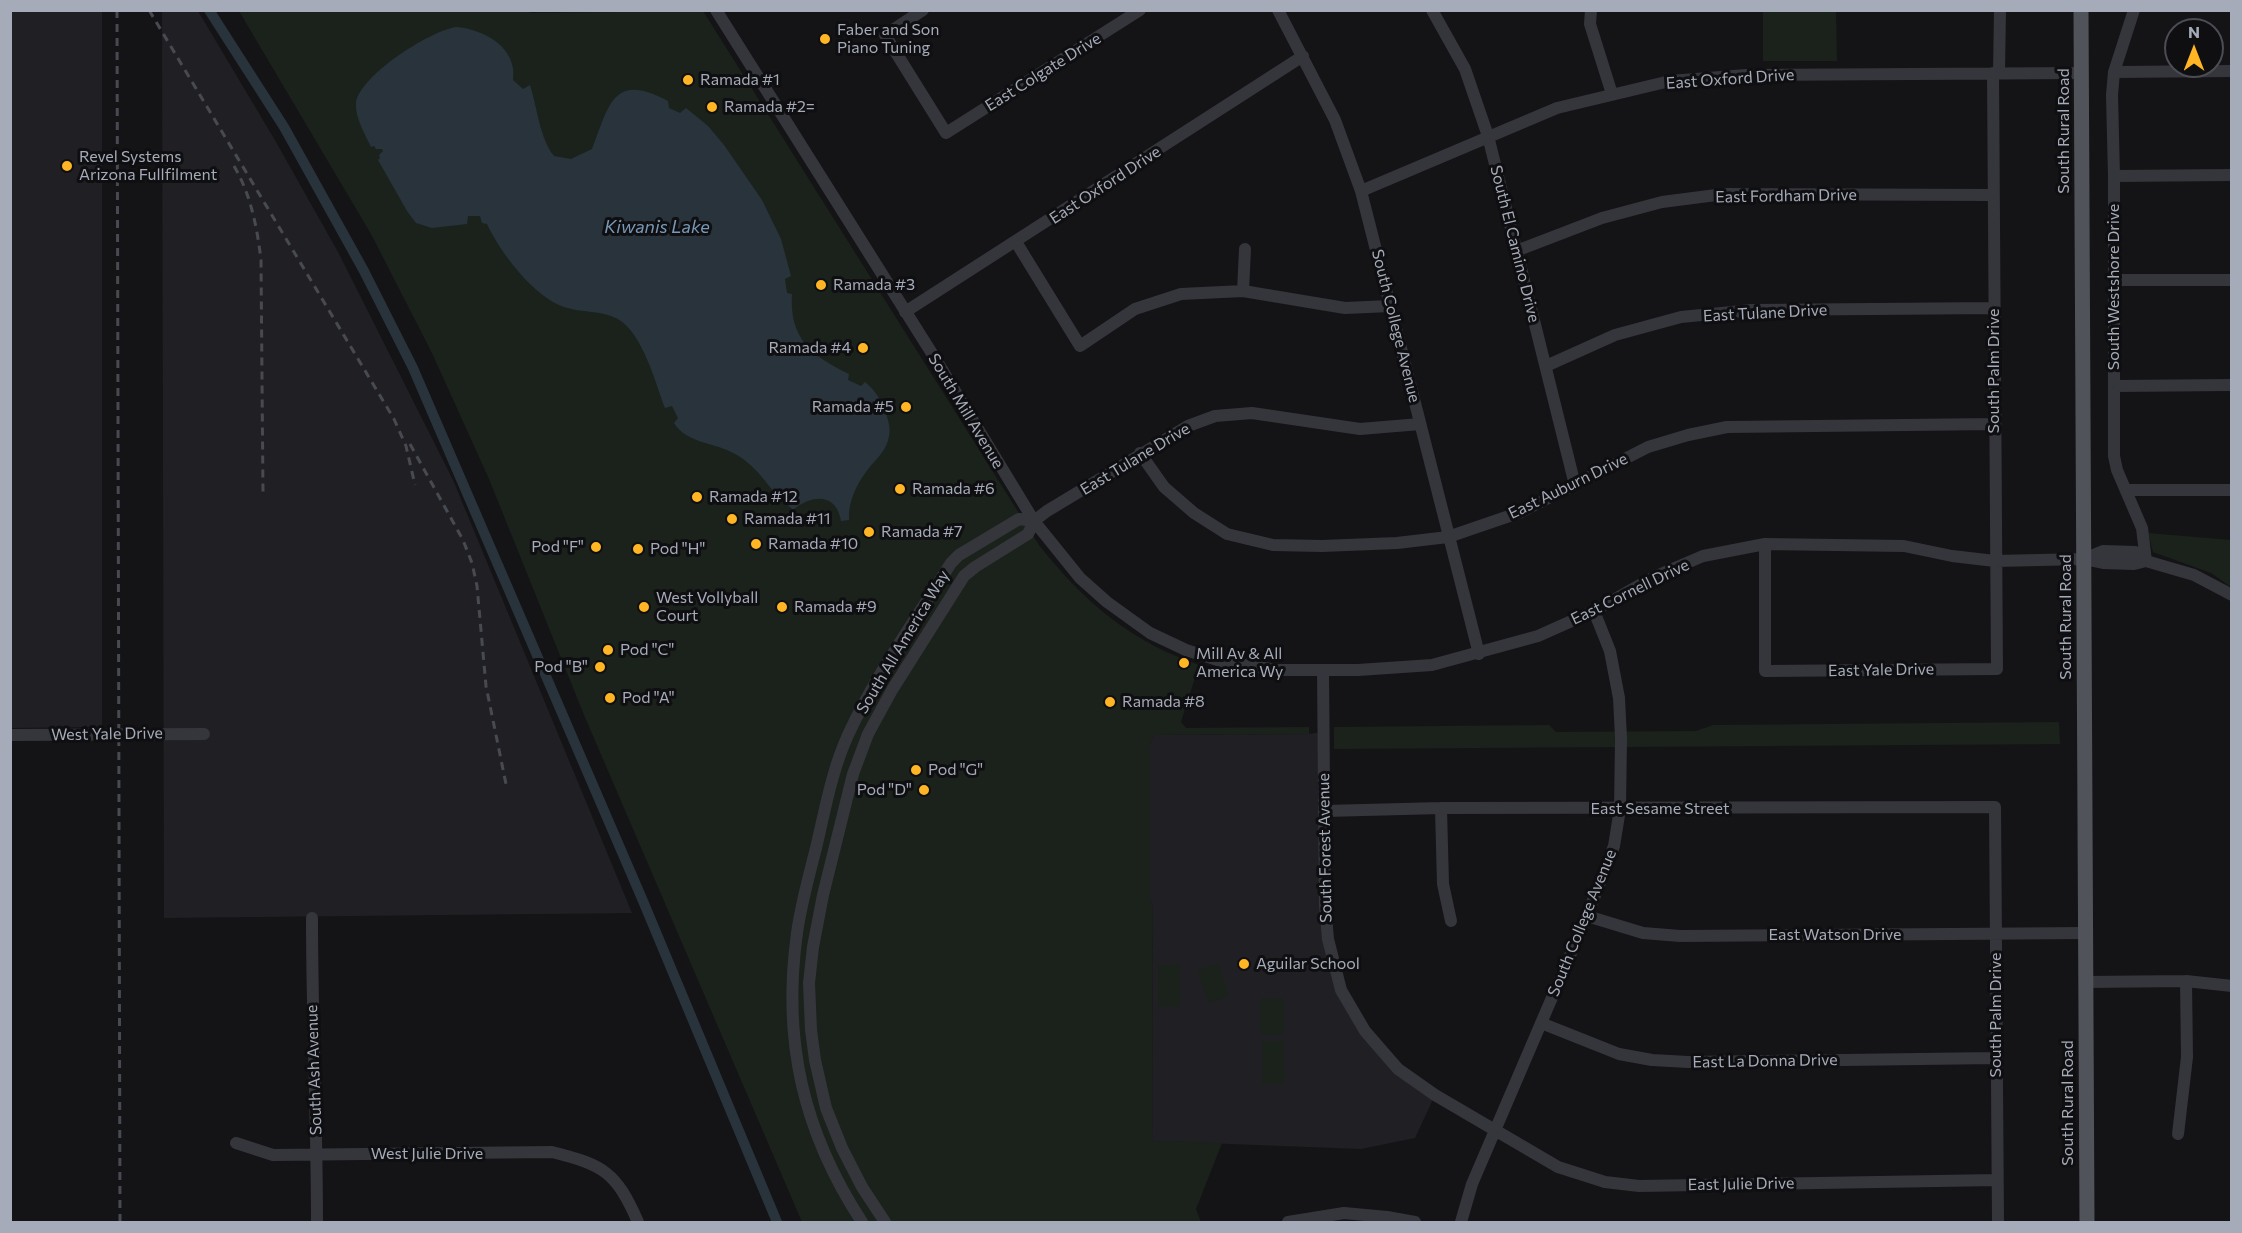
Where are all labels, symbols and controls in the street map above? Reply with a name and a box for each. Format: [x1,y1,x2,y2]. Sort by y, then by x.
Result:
north arrow [2164,18,2224,78]
place label: Faber and Son Piano Tuning [837,20,940,58]
text: N [2188,22,2200,41]
street label: East Colgate Drive [982,29,1104,115]
marker: Faber and Son Piano Tuning [818,32,832,46]
street label: East Oxford Drive [1665,65,1795,93]
street label: South Rural Road [2054,68,2074,194]
place label: Ramada #1 [700,70,780,90]
marker: Ramada #1 [681,73,695,87]
place label: Ramada #2= [724,97,815,117]
marker: Ramada #2= [705,100,719,114]
street label: East Oxford Drive [1046,142,1164,228]
place label: Revel Systems Arizona Fullfilment [79,147,217,185]
marker: Revel Systems Arizona Fullfilment [60,159,74,173]
street label: South El Camino Drive [1486,164,1544,324]
street label: East Fordham Drive [1715,185,1857,207]
street label: South Westshore Drive [2104,204,2124,370]
water label: Kiwanis Lake [604,216,710,238]
street label: South College Avenue [1368,247,1424,405]
place label: Ramada #3 [833,275,915,295]
marker: Ramada #3 [814,278,828,292]
street label: East Tulane Drive [1702,300,1828,326]
street label: South Palm Drive [1984,309,2004,433]
place label: Ramada #4 [768,338,851,358]
marker: Ramada #4 [856,341,870,355]
street label: South Mill Avenue [924,350,1008,472]
place label: Ramada #5 [812,397,894,417]
marker: Ramada #5 [899,400,913,414]
street label: East Tulane Drive [1077,419,1193,499]
street label: East Auburn Drive [1505,449,1631,523]
place label: Ramada #6 [912,479,995,499]
marker: Ramada #6 [893,482,907,496]
place label: Ramada #12 [709,487,798,507]
marker: Ramada #12 [690,490,704,504]
place label: Ramada #11 [744,509,831,529]
marker: Ramada #11 [725,512,739,526]
place label: Ramada #7 [881,522,962,542]
marker: Ramada #7 [862,525,876,539]
place label: Ramada #10 [768,534,858,554]
place label: Pod "F" [531,537,584,557]
marker: Ramada #10 [749,537,763,551]
place label: Pod "H" [650,539,706,559]
marker: Pod "F" [589,540,603,554]
marker: Pod "H" [631,542,645,556]
street label: South Rural Road [2056,554,2076,680]
street label: East Cornell Drive [1568,555,1692,629]
street label: South All America Way [853,567,953,717]
place label: West Vollyball Court [656,588,758,626]
place label: Ramada #9 [794,597,877,617]
marker: West Vollyball Court [637,600,651,614]
marker: Ramada #9 [775,600,789,614]
place label: Pod "C" [620,640,674,660]
marker: Pod "C" [601,643,615,657]
place label: Mill Av & All America Wy [1196,644,1283,682]
marker: Mill Av & All America Wy [1177,656,1191,670]
place label: Pod "B" [534,657,588,677]
street label: East Yale Drive [1828,659,1934,681]
marker: Pod "B" [593,660,607,674]
place label: Pod "A" [622,688,675,708]
marker: Pod "A" [603,691,617,705]
place label: Ramada #8 [1122,692,1205,712]
marker: Ramada #8 [1103,695,1117,709]
street label: West Yale Drive [51,723,163,745]
place label: Pod "G" [928,760,983,780]
marker: Pod "G" [909,763,923,777]
street label: South Forest Avenue [1314,773,1336,923]
place label: Pod "D" [857,780,912,800]
marker: Pod "D" [917,783,931,797]
street label: East Sesame Street [1591,799,1729,819]
street label: South College Avenue [1544,847,1620,999]
street label: East Watson Drive [1769,925,1901,945]
street label: South Palm Drive [1986,953,2006,1077]
place label: Aguilar School [1256,954,1360,974]
marker: Aguilar School [1237,957,1251,971]
street label: South Ash Avenue [302,1004,326,1136]
street label: South Rural Road [2058,1040,2078,1166]
street label: East La Donna Drive [1692,1050,1838,1072]
street label: West Julie Drive [371,1144,483,1164]
street label: East Julie Drive [1688,1173,1794,1195]

